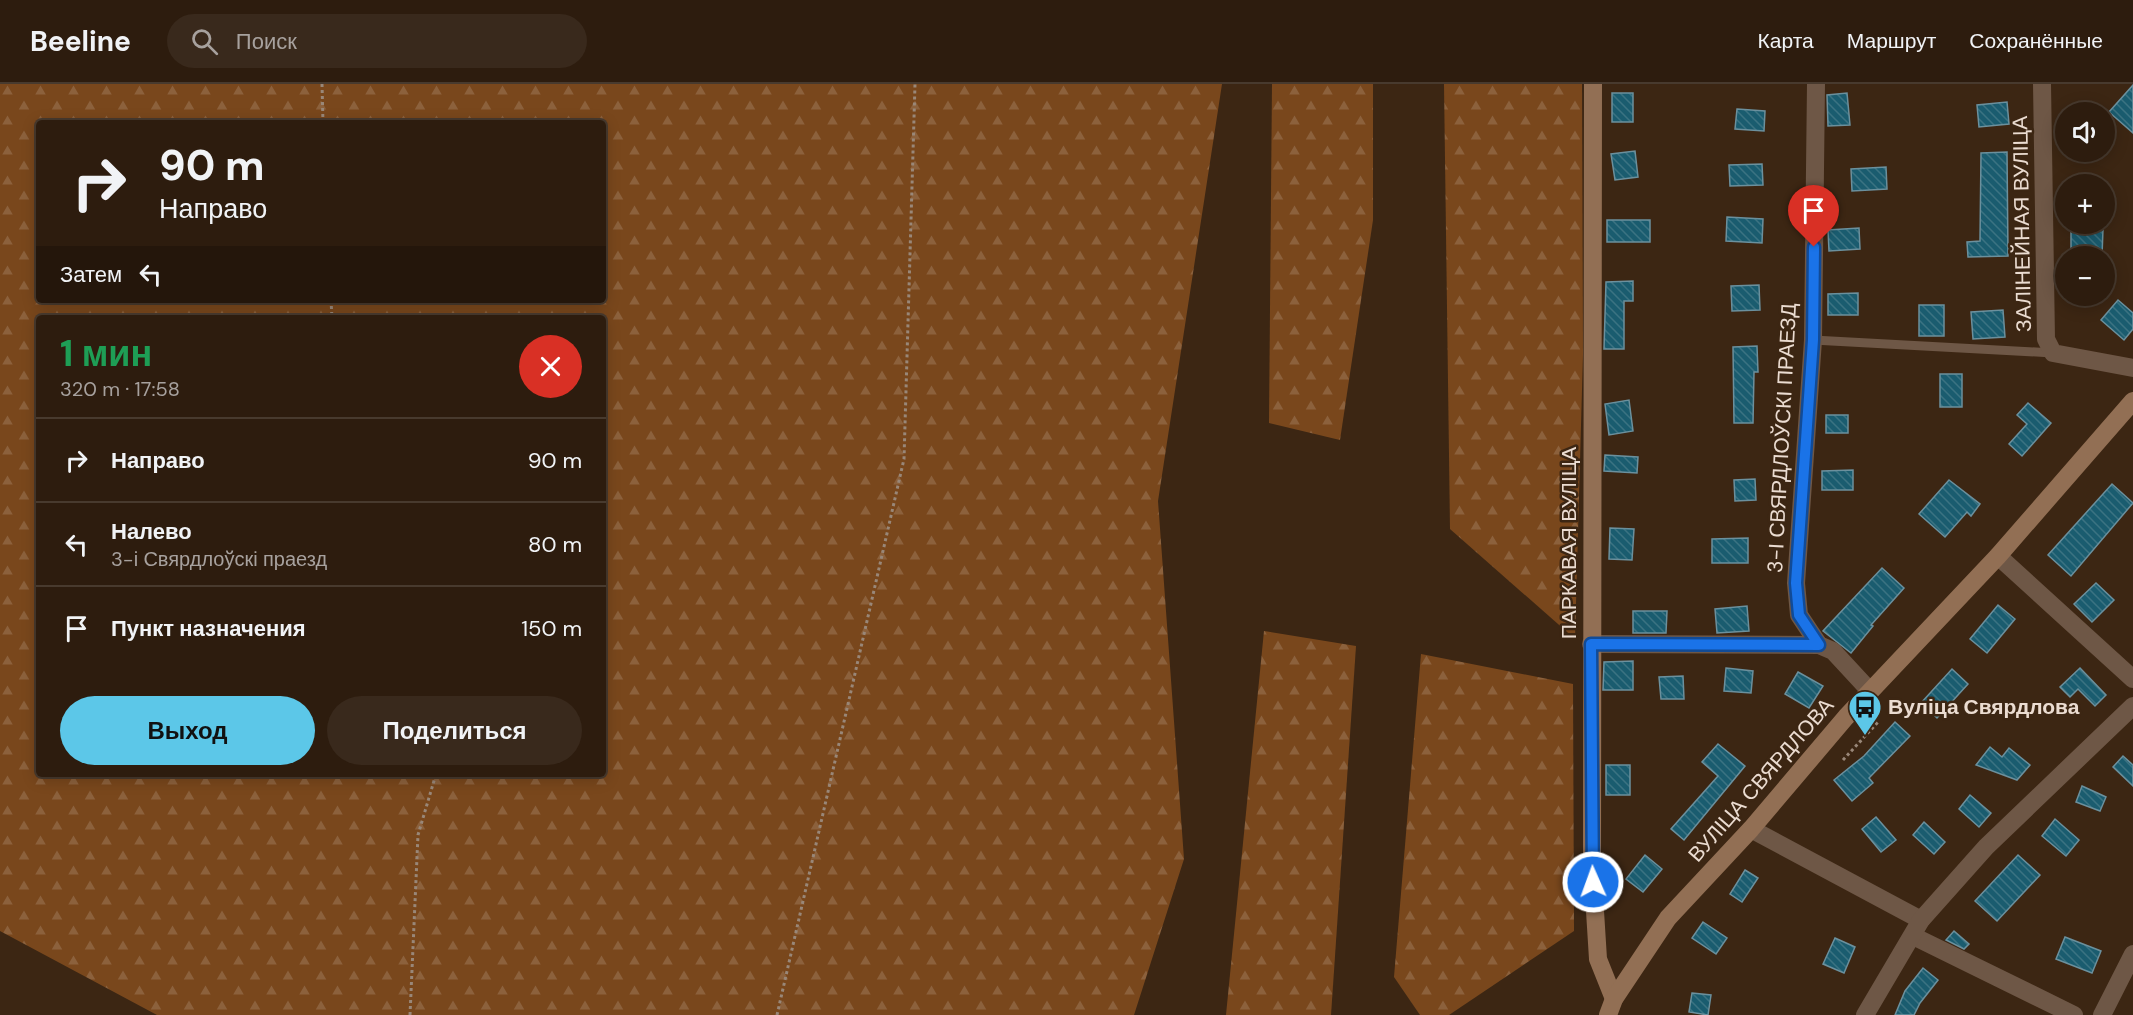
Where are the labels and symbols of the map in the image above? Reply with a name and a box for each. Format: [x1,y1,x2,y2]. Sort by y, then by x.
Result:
street label: ЗАЛІНЕЙНАЯ ВУЛІЦА [2006,116,2038,332]
pin [1788,185,1839,247]
street label: 3-І СВЯРДЛОЎСКІ ПРАЕЗД [1761,302,1803,574]
street label: ПАРКАВАЯ ВУЛІЦА [1555,447,1583,639]
bus stop icon: Вуліца Свярдлова [1847,689,1883,736]
street label: ВУЛІЦА СВЯРДЛОВА [1682,692,1840,868]
place label: Вуліца Свярдлова [1888,693,2080,721]
position arrow [1561,850,1625,914]

